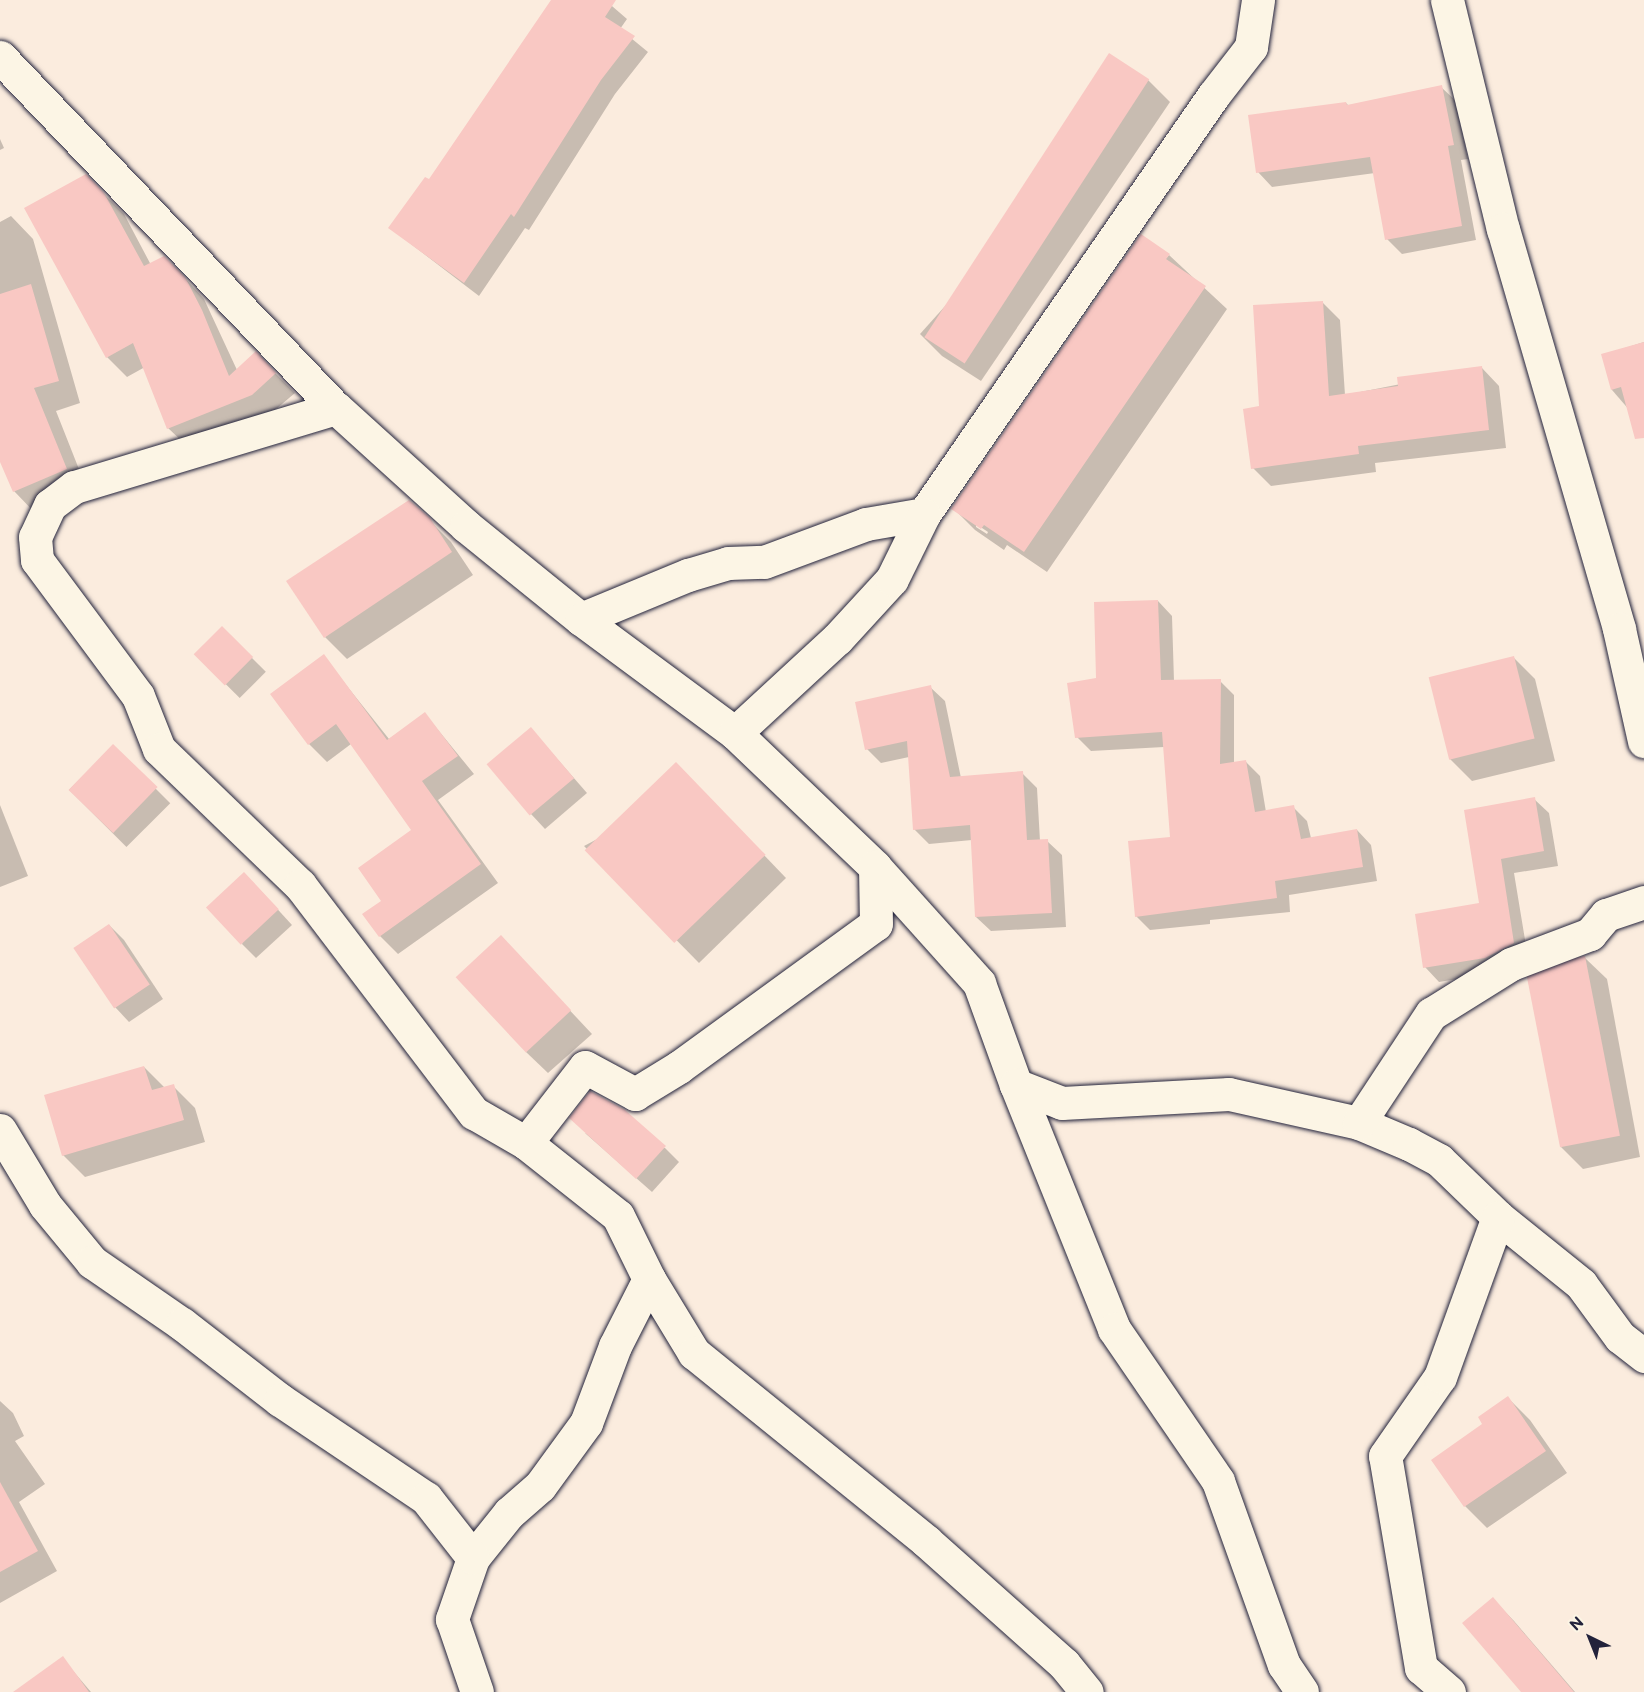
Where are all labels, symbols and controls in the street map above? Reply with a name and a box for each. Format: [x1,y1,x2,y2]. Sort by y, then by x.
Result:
north arrow [1560,1608,1620,1668]
text: N [1567,1613,1588,1636]

